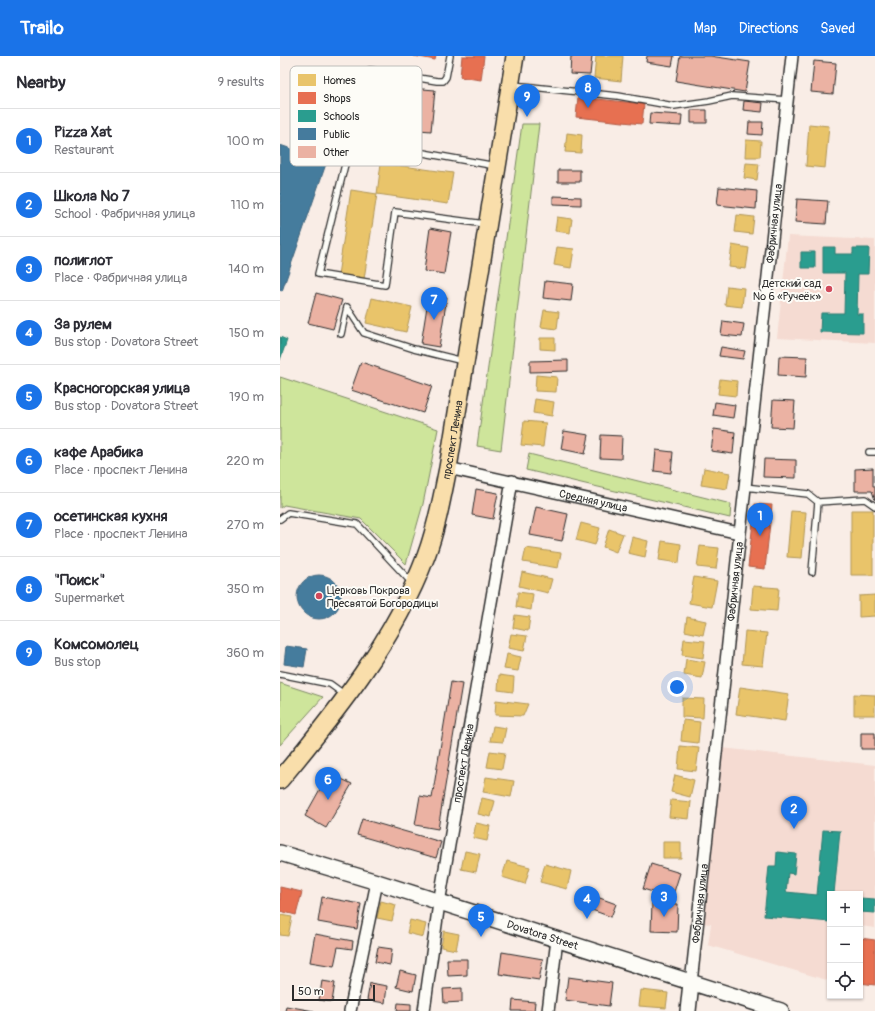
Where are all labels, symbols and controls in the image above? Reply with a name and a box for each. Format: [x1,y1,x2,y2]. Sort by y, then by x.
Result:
text: Trailo [20,16,64,40]
text: Map [694,20,717,37]
text: Directions [739,20,798,37]
text: Saved [820,20,855,37]
legend [290,66,422,166]
text: Nearby [16,72,65,93]
text: 9 results [217,74,264,90]
text: Homes [323,74,356,87]
pin: 8 [575,75,601,108]
pin: 9 [514,84,540,117]
text: Shops [323,92,351,105]
text: Schools [323,110,360,123]
text: Pizza Xat [54,123,112,142]
text: Public [323,128,351,141]
text: 1 [26,133,32,149]
text: 100 m [227,133,264,149]
text: Restaurant [54,142,114,158]
text: Other [323,146,349,159]
street label: Фабричная улица [763,183,785,264]
text: Школа № 7 [54,187,130,206]
text: 2 [25,197,33,213]
text: 110 m [231,197,264,213]
text: School · Фабричная улица [54,206,195,222]
text: полиглот [54,251,113,270]
text: 3 [25,261,33,277]
text: 140 m [228,261,264,277]
text: Place · Фабричная улица [54,270,187,286]
place label: Детский сад № 6 «Ручеёк» [753,277,821,303]
marker: Детский сад № 6 «Ручеёк» [824,284,834,294]
pin: 7 [421,287,447,320]
text: За рулем [54,315,112,334]
text: 4 [25,325,33,341]
text: 150 m [229,325,264,341]
text: Bus stop · Dovatora Street [54,334,198,350]
text: Красногорская улица [54,379,190,398]
text: 5 [25,389,33,405]
text: 190 m [229,389,264,405]
text: Bus stop · Dovatora Street [54,398,198,414]
street label: проспект Ленина [439,399,465,480]
text: кафе Арабика [54,443,143,462]
text: 6 [25,453,33,469]
text: 220 m [226,453,264,469]
text: Place · проспект Ленина [54,462,188,478]
street label: Средняя улица [558,487,629,514]
pin: 1 [747,503,773,536]
text: осетинская кухня [54,507,168,526]
text: 7 [26,517,32,533]
text: 270 m [227,517,264,533]
text: Place · проспект Ленина [54,526,188,542]
street label: Фабричная улица [724,541,746,622]
text: "Поиск" [54,571,105,590]
text: 8 [26,581,32,597]
text: 350 m [226,581,264,597]
place label: Церковь Покрова Пресвятой Богородицы [327,584,438,610]
text: Supermarket [54,590,125,606]
marker: Церковь Покрова Пресвятой Богородицы [314,591,324,601]
text: Комсомолец [54,635,139,654]
text: 9 [26,645,32,661]
text: 360 m [226,645,264,661]
text: Bus stop [54,654,101,670]
your location [667,677,687,697]
street label: проспект Ленина [450,723,476,804]
pin: 6 [315,767,341,800]
pin: 2 [781,796,807,829]
street label: Фабричная улица [689,863,710,944]
pin: 3 [651,884,677,917]
pin: 4 [574,886,600,919]
map controls [827,891,863,999]
button: + [827,891,863,927]
pin: 5 [468,904,494,937]
street label: Dovatora Street [505,917,580,953]
button: − [827,927,863,963]
button: locate [827,963,863,999]
scale bar [292,983,375,1002]
text: 50 m [298,985,324,998]

